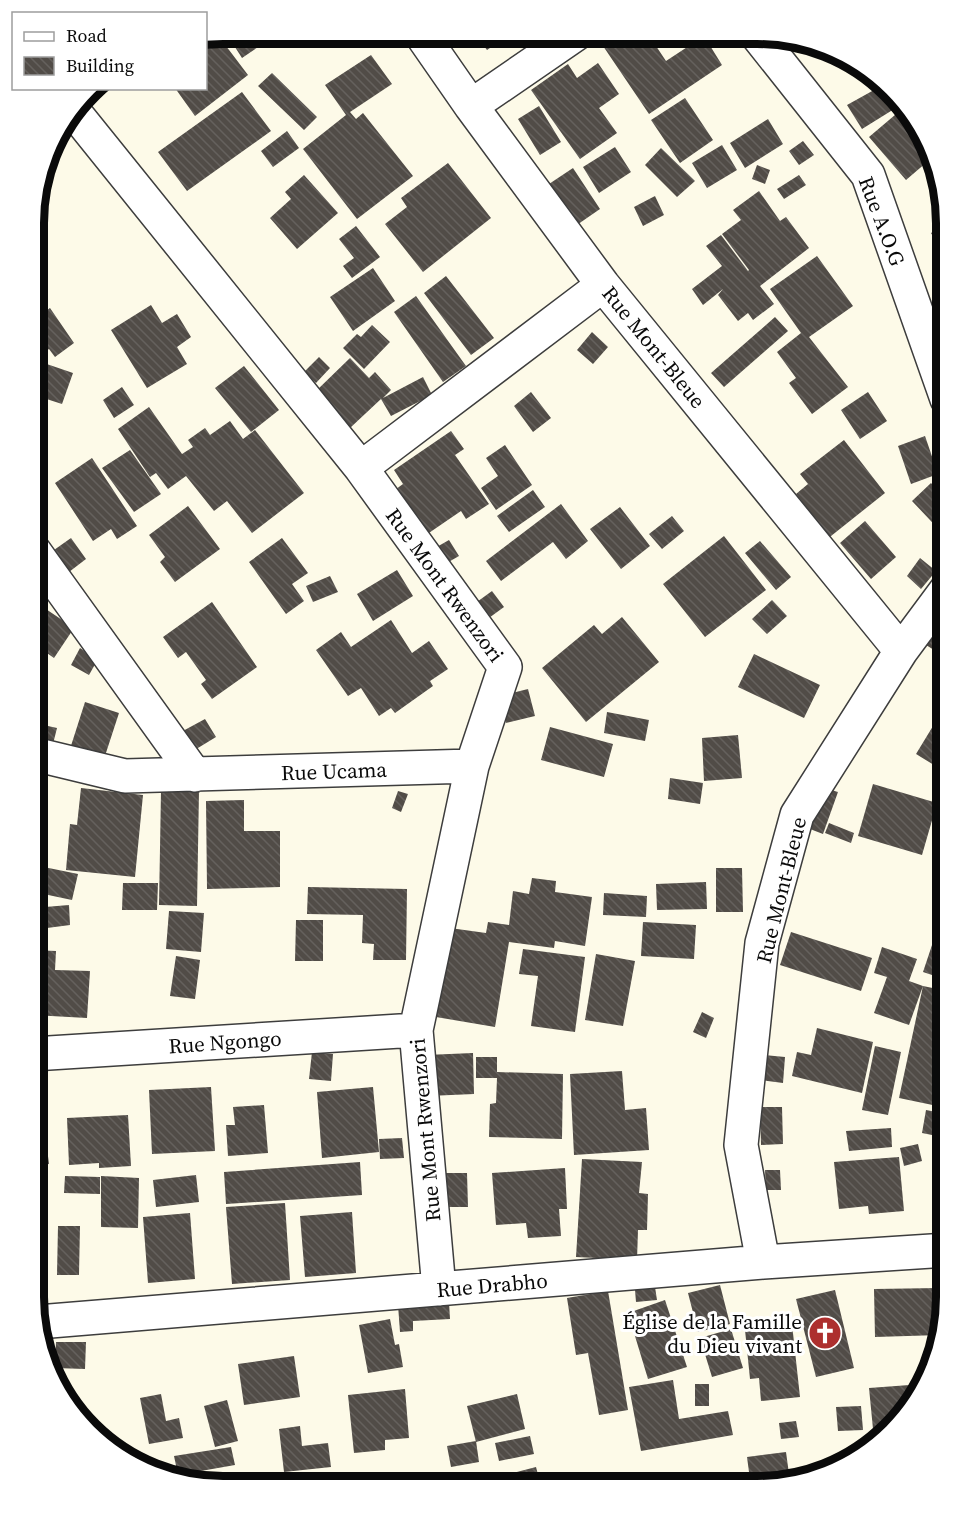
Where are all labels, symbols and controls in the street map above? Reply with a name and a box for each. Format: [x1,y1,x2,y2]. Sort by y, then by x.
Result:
legend [12,12,207,90]
text: Road [66,23,107,48]
text: Building [66,53,134,78]
street label: Rue A.O.G [852,172,912,270]
street label: Rue Mont-Bleue [596,280,712,414]
street label: Rue Mont Rwenzori [379,502,511,668]
street label: Rue Ucama [280,755,388,787]
street label: Rue Mont-Bleue [749,814,813,966]
street label: Rue Ngongo [168,1024,282,1060]
street label: Rue Mont Rwenzori [403,1037,447,1223]
street label: Rue Drabho [435,1266,549,1304]
place label: Église de la Famille du Dieu vivant [622,1307,802,1360]
church icon: Église de la Famille du Dieu vivant [807,1315,843,1351]

